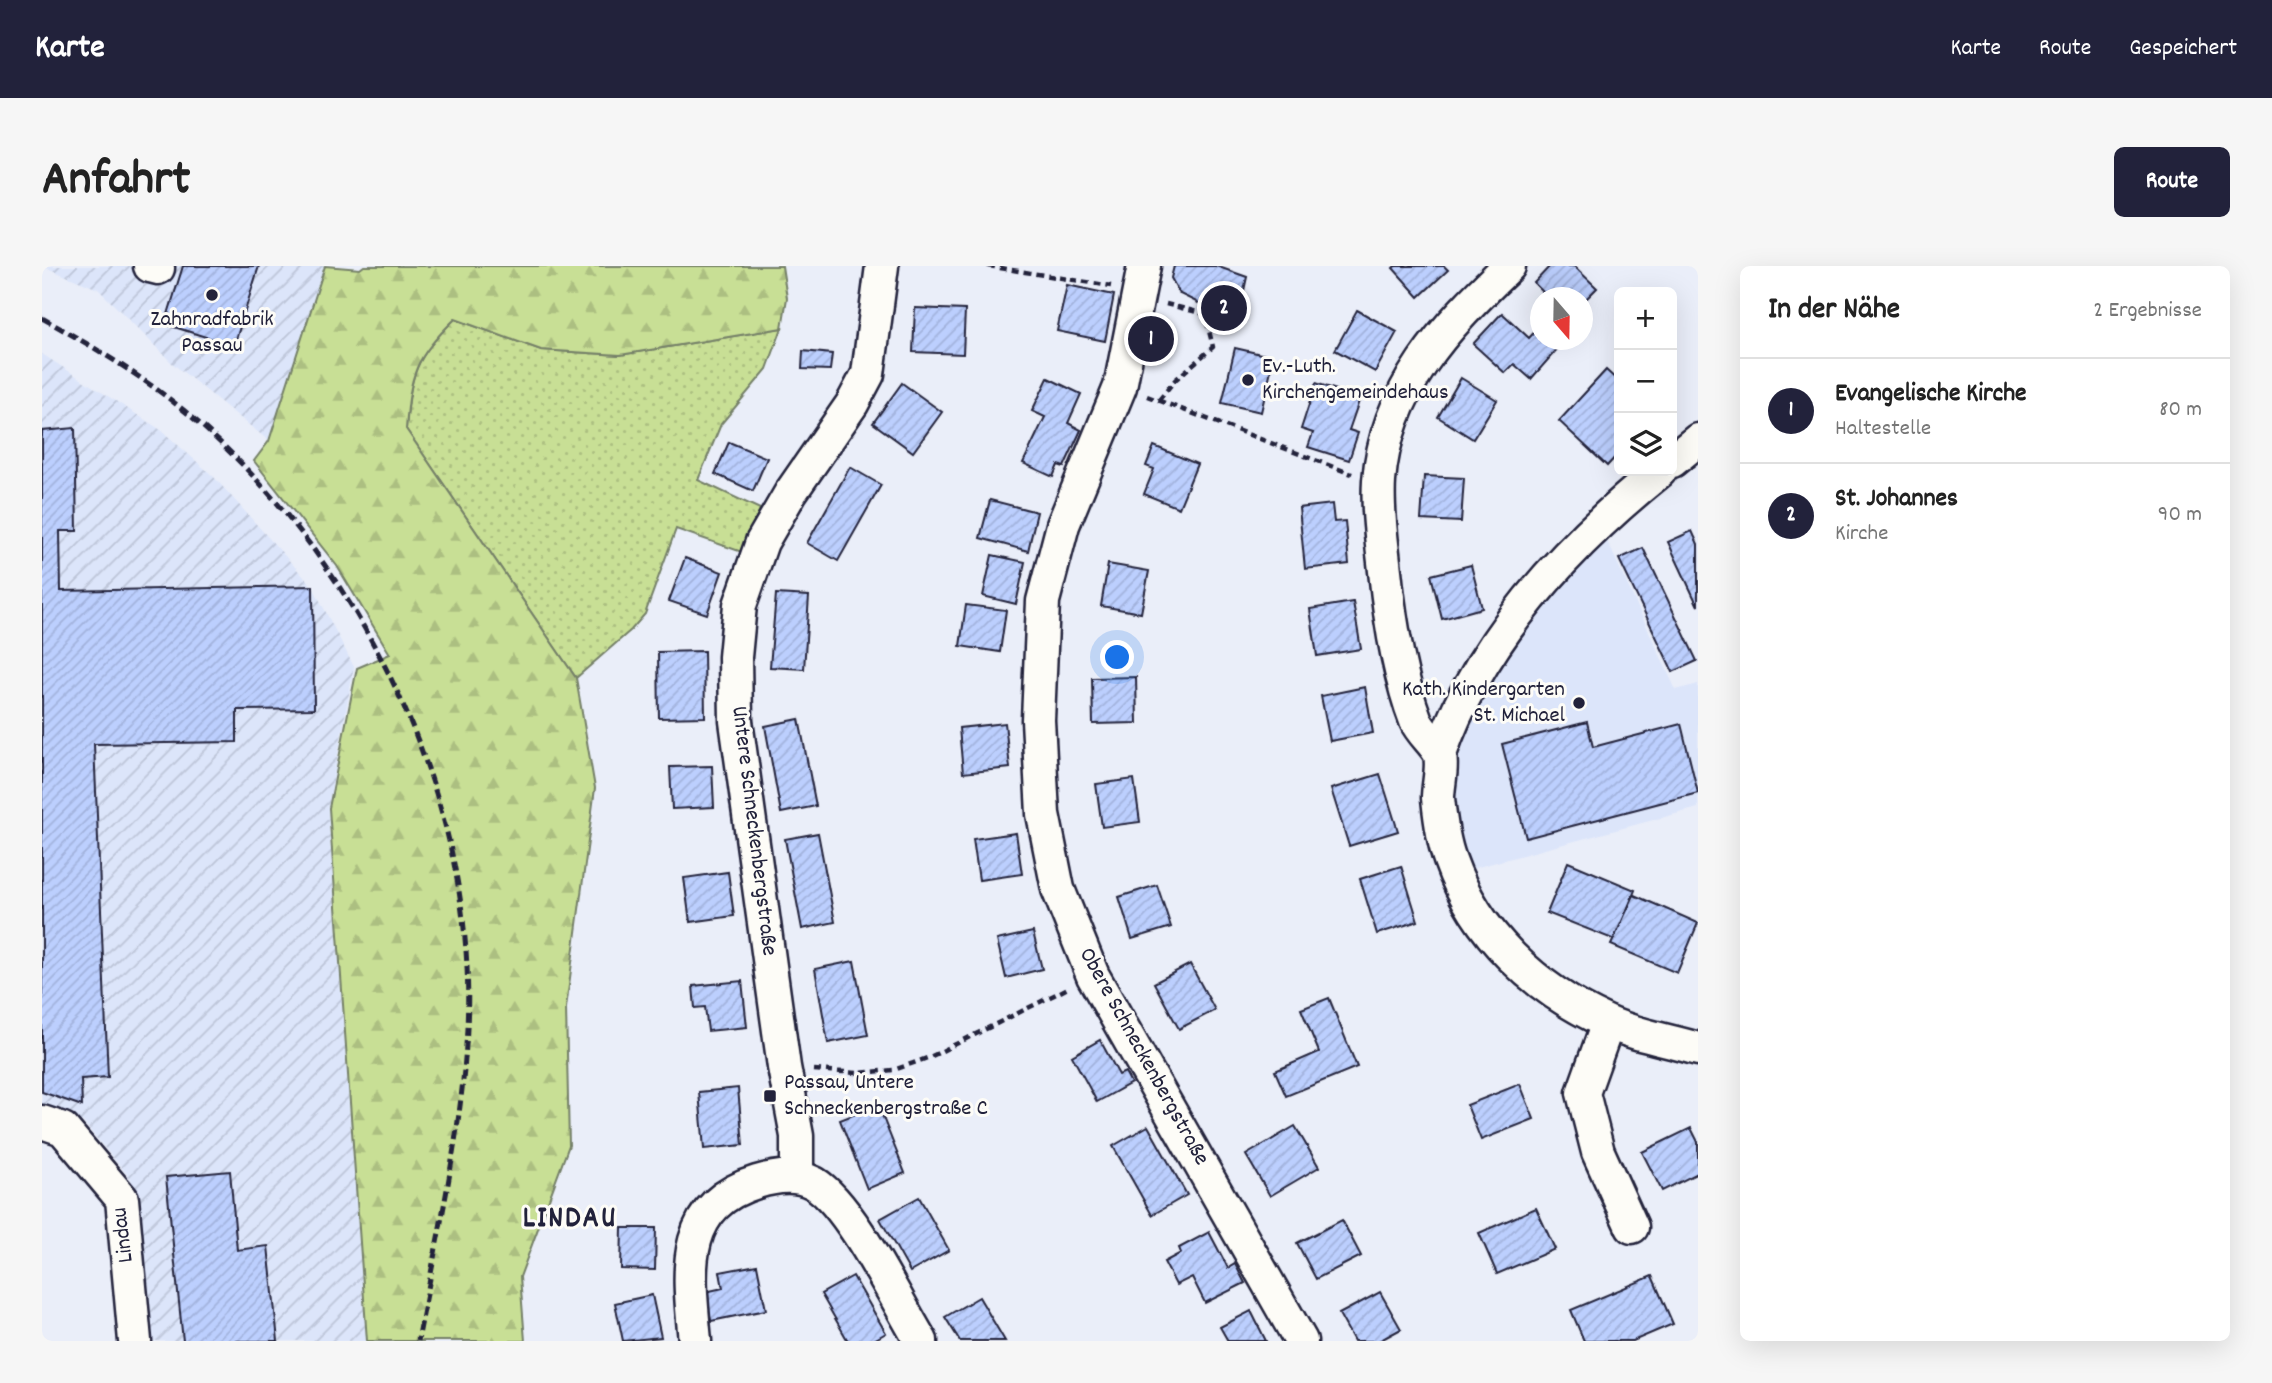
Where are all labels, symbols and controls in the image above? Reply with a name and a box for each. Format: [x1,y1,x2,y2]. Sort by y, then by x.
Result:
text: Karte [35,26,105,73]
text: Karte [1950,32,2001,66]
text: Route [2039,32,2091,66]
text: Gespeichert [2129,32,2237,66]
text: Anfahrt [42,147,190,217]
button: Route [2114,147,2230,217]
pin: 2 [1201,282,1247,334]
marker: Zahnradfabrik Passau [204,287,220,303]
north arrow [1530,287,1593,350]
map controls [1614,287,1677,476]
button: + [1614,287,1677,350]
text: In der Nähe [1768,290,1900,333]
text: 2 Ergebnisse [2093,295,2202,328]
place label: Zahnradfabrik Passau [150,304,274,363]
pin: 1 [1128,313,1174,365]
button: − [1614,350,1677,413]
place label: Ev.-Luth. Kirchengemeindehaus [1262,351,1449,410]
marker: Ev.-Luth. Kirchengemeindehaus [1240,372,1256,388]
text: Evangelische Kirche [1835,376,2027,413]
text: 1 [1788,394,1794,427]
text: 80 m [2159,394,2202,427]
button: layers [1614,413,1677,476]
text: Haltestelle [1835,413,1931,446]
text: St. Johannes [1835,481,1958,518]
text: 2 [1786,499,1796,532]
text: 90 m [2158,499,2202,532]
text: Kirche [1835,518,1888,551]
your location [1100,640,1134,674]
place label: Kath. Kindergarten St. Michael [1402,674,1566,733]
marker: Kath. Kindergarten St. Michael [1571,695,1587,711]
street label: Untere Schneckenbergstraße [721,704,785,958]
street label: Obere Schneckenbergstraße [1069,942,1217,1172]
place label: Passau, Untere Schneckenbergstraße C [784,1067,988,1126]
marker: Passau, Untere Schneckenbergstraße C [762,1088,778,1104]
district label: LINDAU [523,1199,617,1242]
street label: Lindau [104,1205,144,1265]

